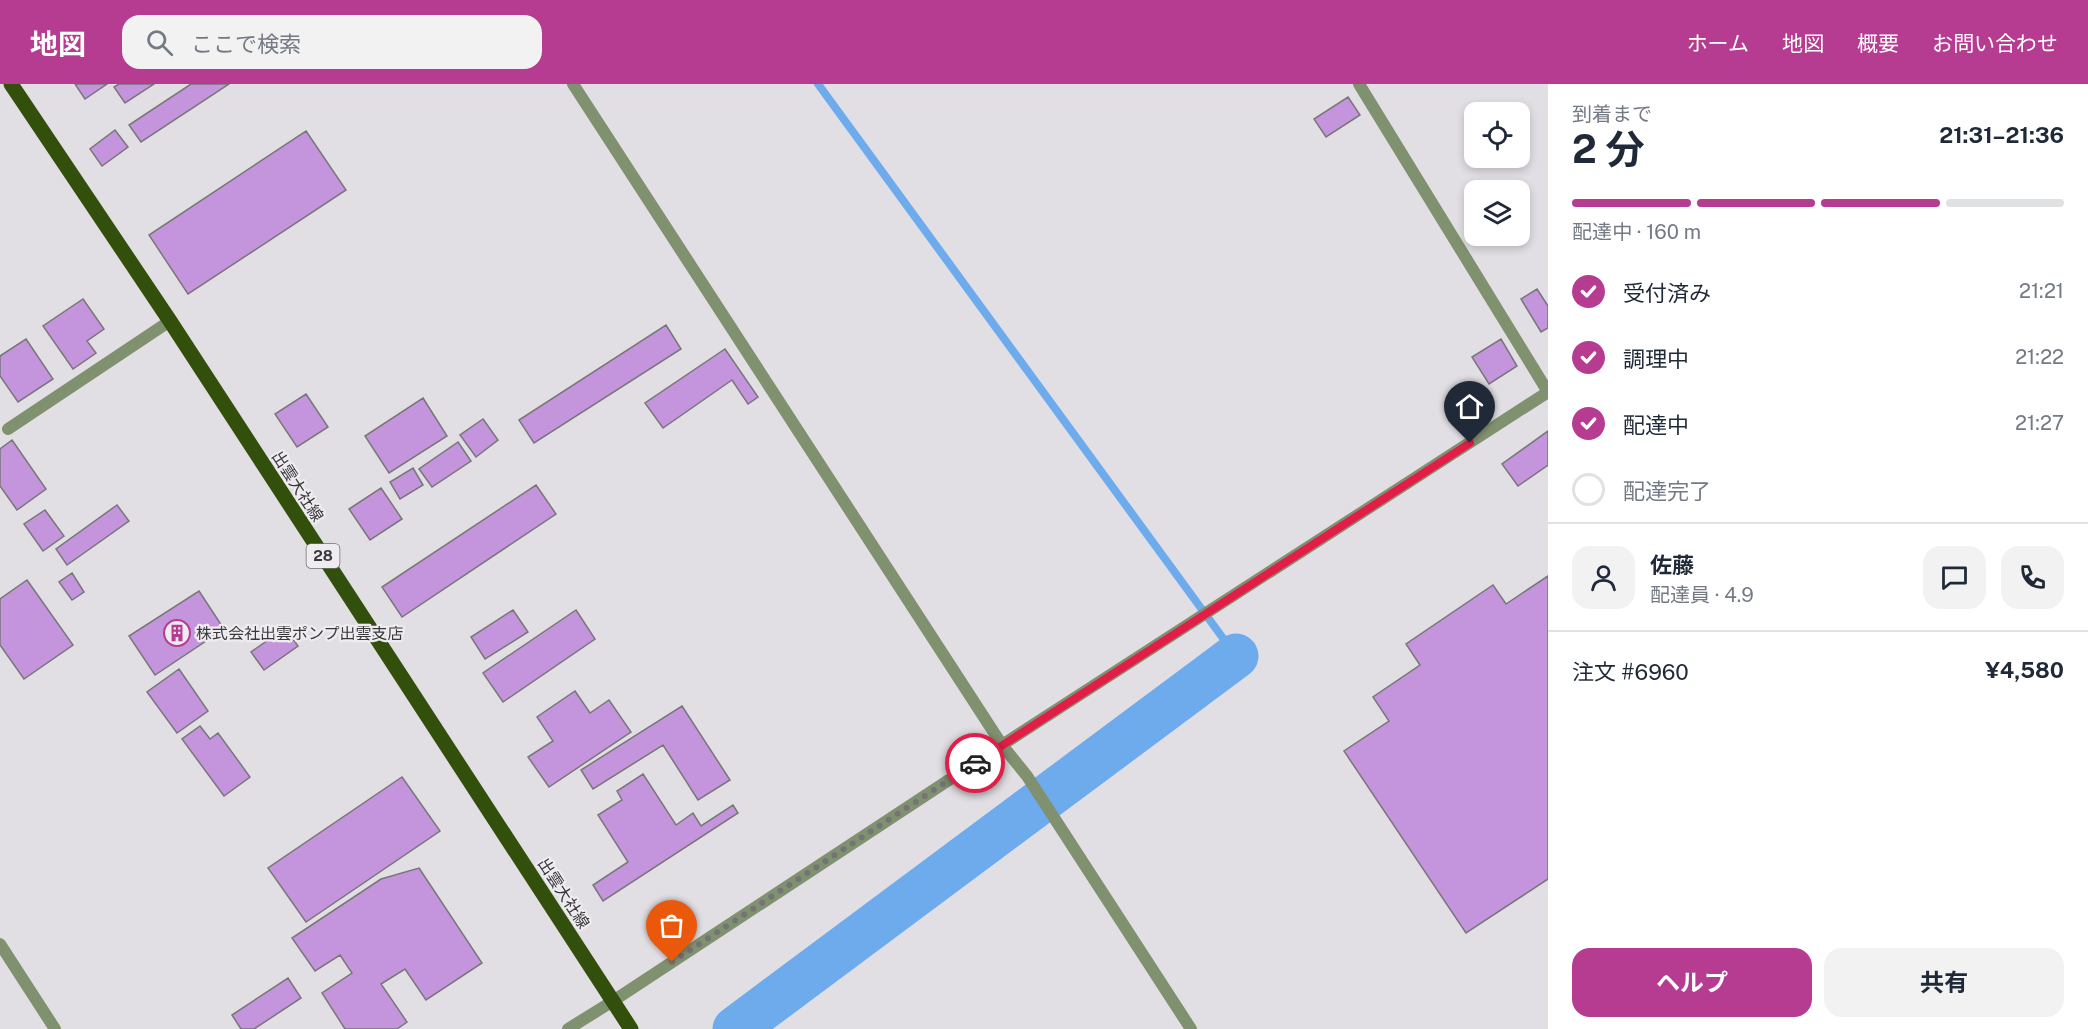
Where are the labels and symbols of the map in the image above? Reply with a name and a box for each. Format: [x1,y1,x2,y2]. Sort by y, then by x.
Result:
pin [1444,381,1495,443]
street label: 出雲大社線 [268,448,327,525]
road number: 28 [306,544,340,568]
building icon: 株式会社出雲ポンプ出雲支店 [162,618,192,648]
place label: 株式会社出雲ポンプ出雲支店 [196,624,404,643]
courier [945,733,1005,793]
street label: 出雲大社線 [534,855,593,932]
pin [646,900,697,962]

